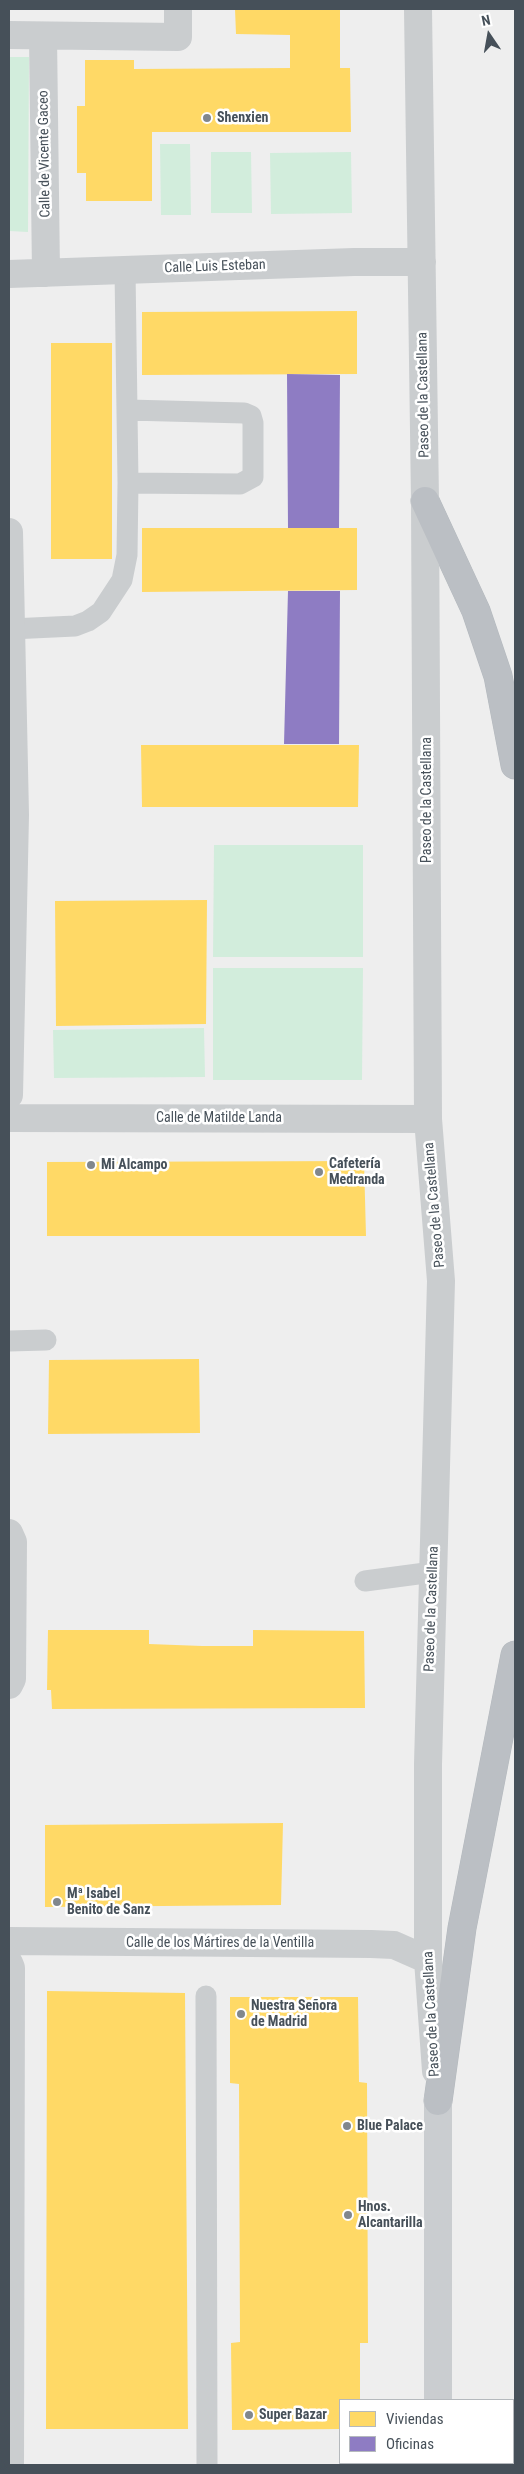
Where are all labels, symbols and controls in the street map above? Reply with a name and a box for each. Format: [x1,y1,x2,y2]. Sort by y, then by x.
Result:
north arrow [464,10,514,60]
text: N [480,12,492,29]
street label: Calle de Vicente Gaceo [35,90,55,218]
place label: Shenxien [217,110,268,126]
marker: Shenxien [201,112,213,124]
street label: Calle Luis Esteban [164,257,266,277]
street label: Paseo de la Castellana [415,332,433,458]
street label: Paseo de la Castellana [419,737,435,863]
street label: Calle de Matilde Landa [156,1110,282,1126]
street label: Paseo de la Castellana [421,1142,449,1268]
place label: Cafetería Medranda [329,1156,385,1188]
place label: Mi Alcampo [101,1157,168,1173]
marker: Mi Alcampo [85,1159,97,1171]
marker: Cafetería Medranda [313,1166,325,1178]
street label: Paseo de la Castellana [421,1546,443,1672]
place label: Mª Isabel Benito de Sanz [67,1886,150,1918]
marker: Mª Isabel Benito de Sanz [51,1896,63,1908]
street label: Calle de los Mártires de la Ventilla [126,1935,314,1951]
street label: Paseo de la Castellana [420,1951,444,2077]
place label: Nuestra Señora de Madrid [251,1998,337,2030]
marker: Nuestra Señora de Madrid [235,2008,247,2020]
place label: Blue Palace [357,2118,423,2134]
marker: Blue Palace [341,2120,353,2132]
place label: Hnos. Alcantarilla [358,2199,423,2232]
marker: Hnos. Alcantarilla [342,2209,354,2221]
legend [339,2399,514,2464]
place label: Super Bazar [259,2407,327,2423]
marker: Super Bazar [243,2409,255,2421]
text: Viviendas [386,2410,443,2428]
text: Oficinas [386,2435,434,2453]

